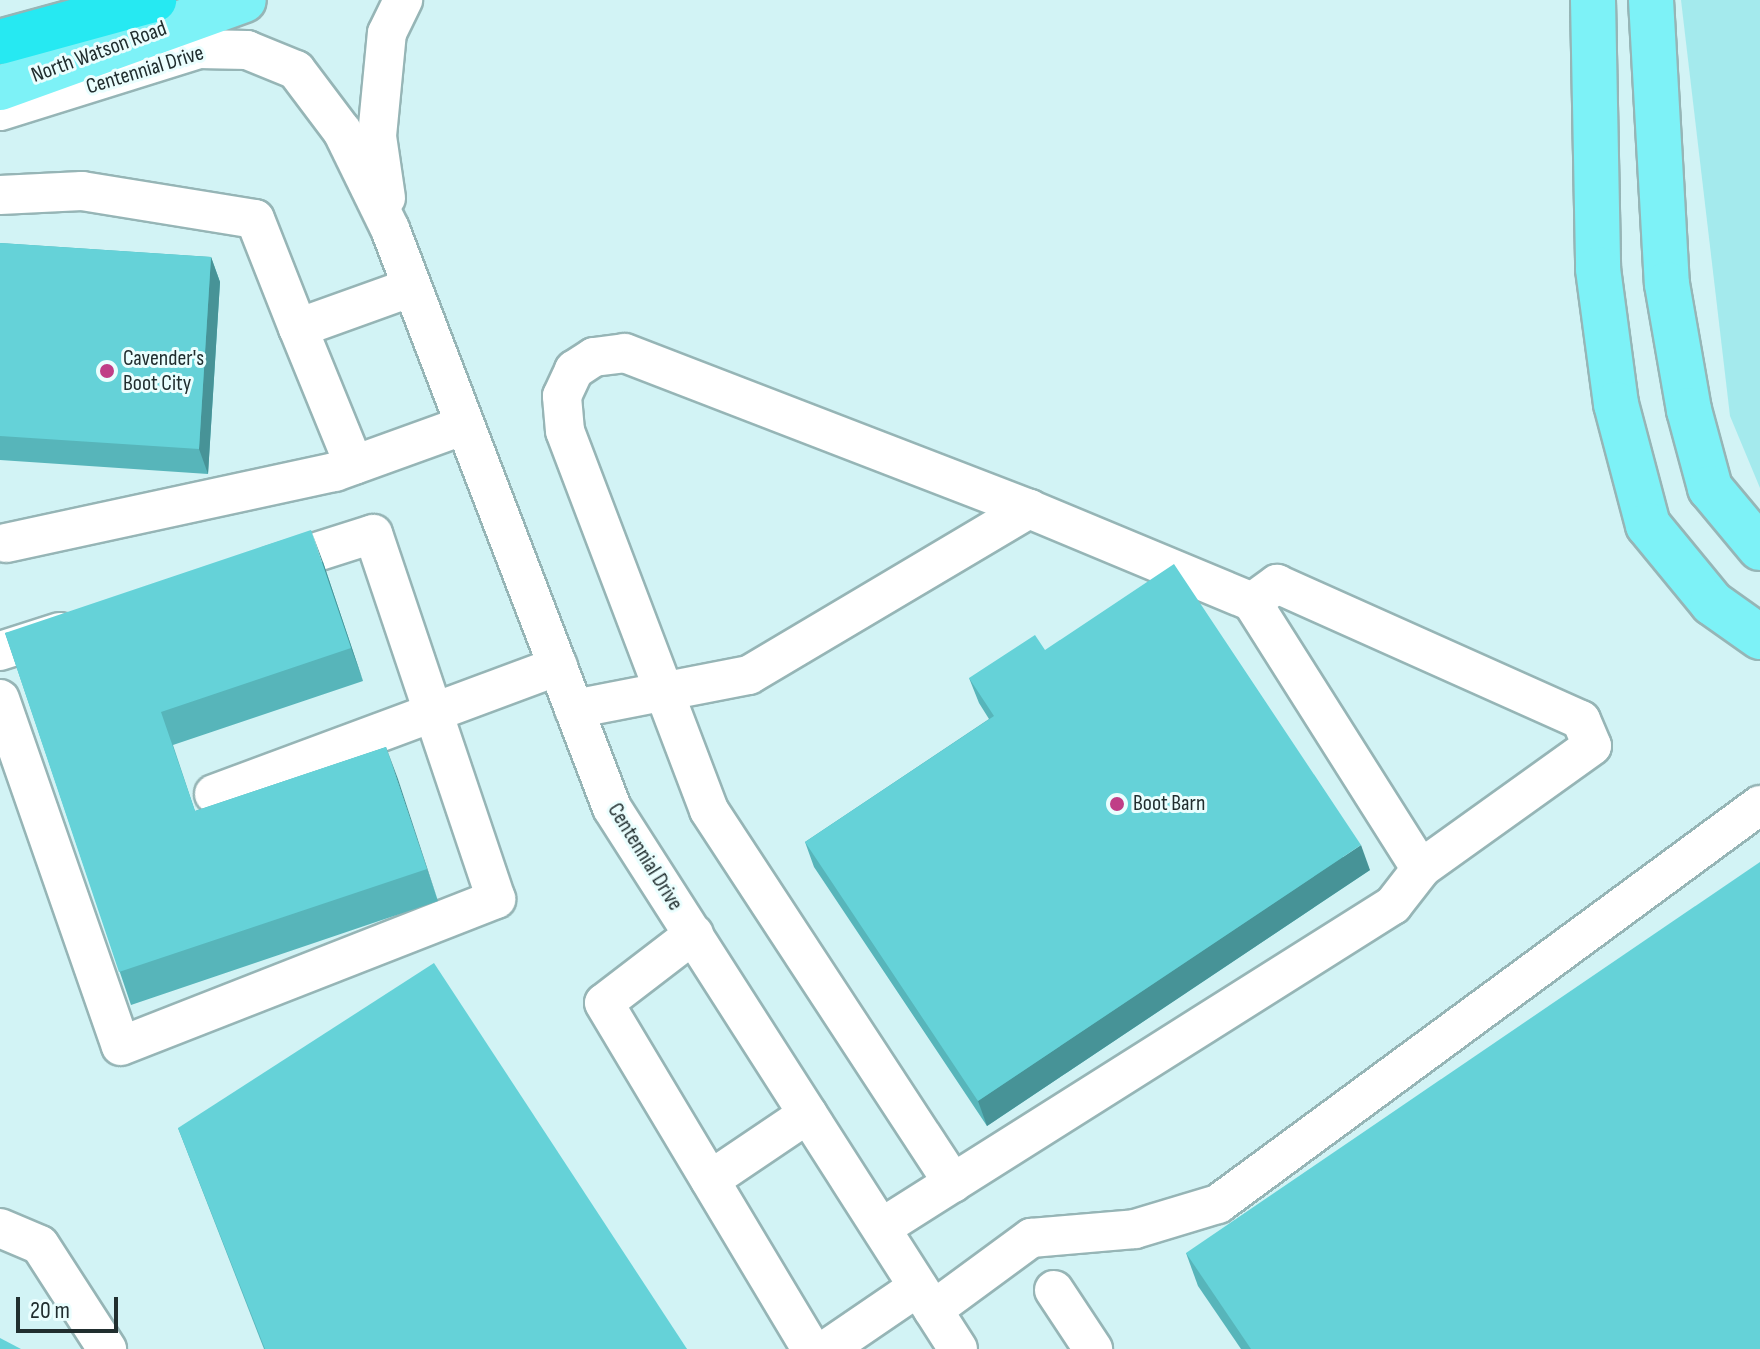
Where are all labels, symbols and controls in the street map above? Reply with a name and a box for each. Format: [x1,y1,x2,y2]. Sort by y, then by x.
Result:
street label: North Watson Road [28,15,170,89]
street label: Centennial Drive [83,40,207,100]
place label: Cavender's Boot City [123,345,204,396]
marker: Cavender's Boot City [98,362,116,380]
place label: Boot Barn [1133,791,1205,817]
marker: Boot Barn [1108,795,1126,813]
street label: Centennial Drive [602,798,688,916]
scale bar [20,1281,122,1331]
text: 20 m [30,1296,70,1325]

